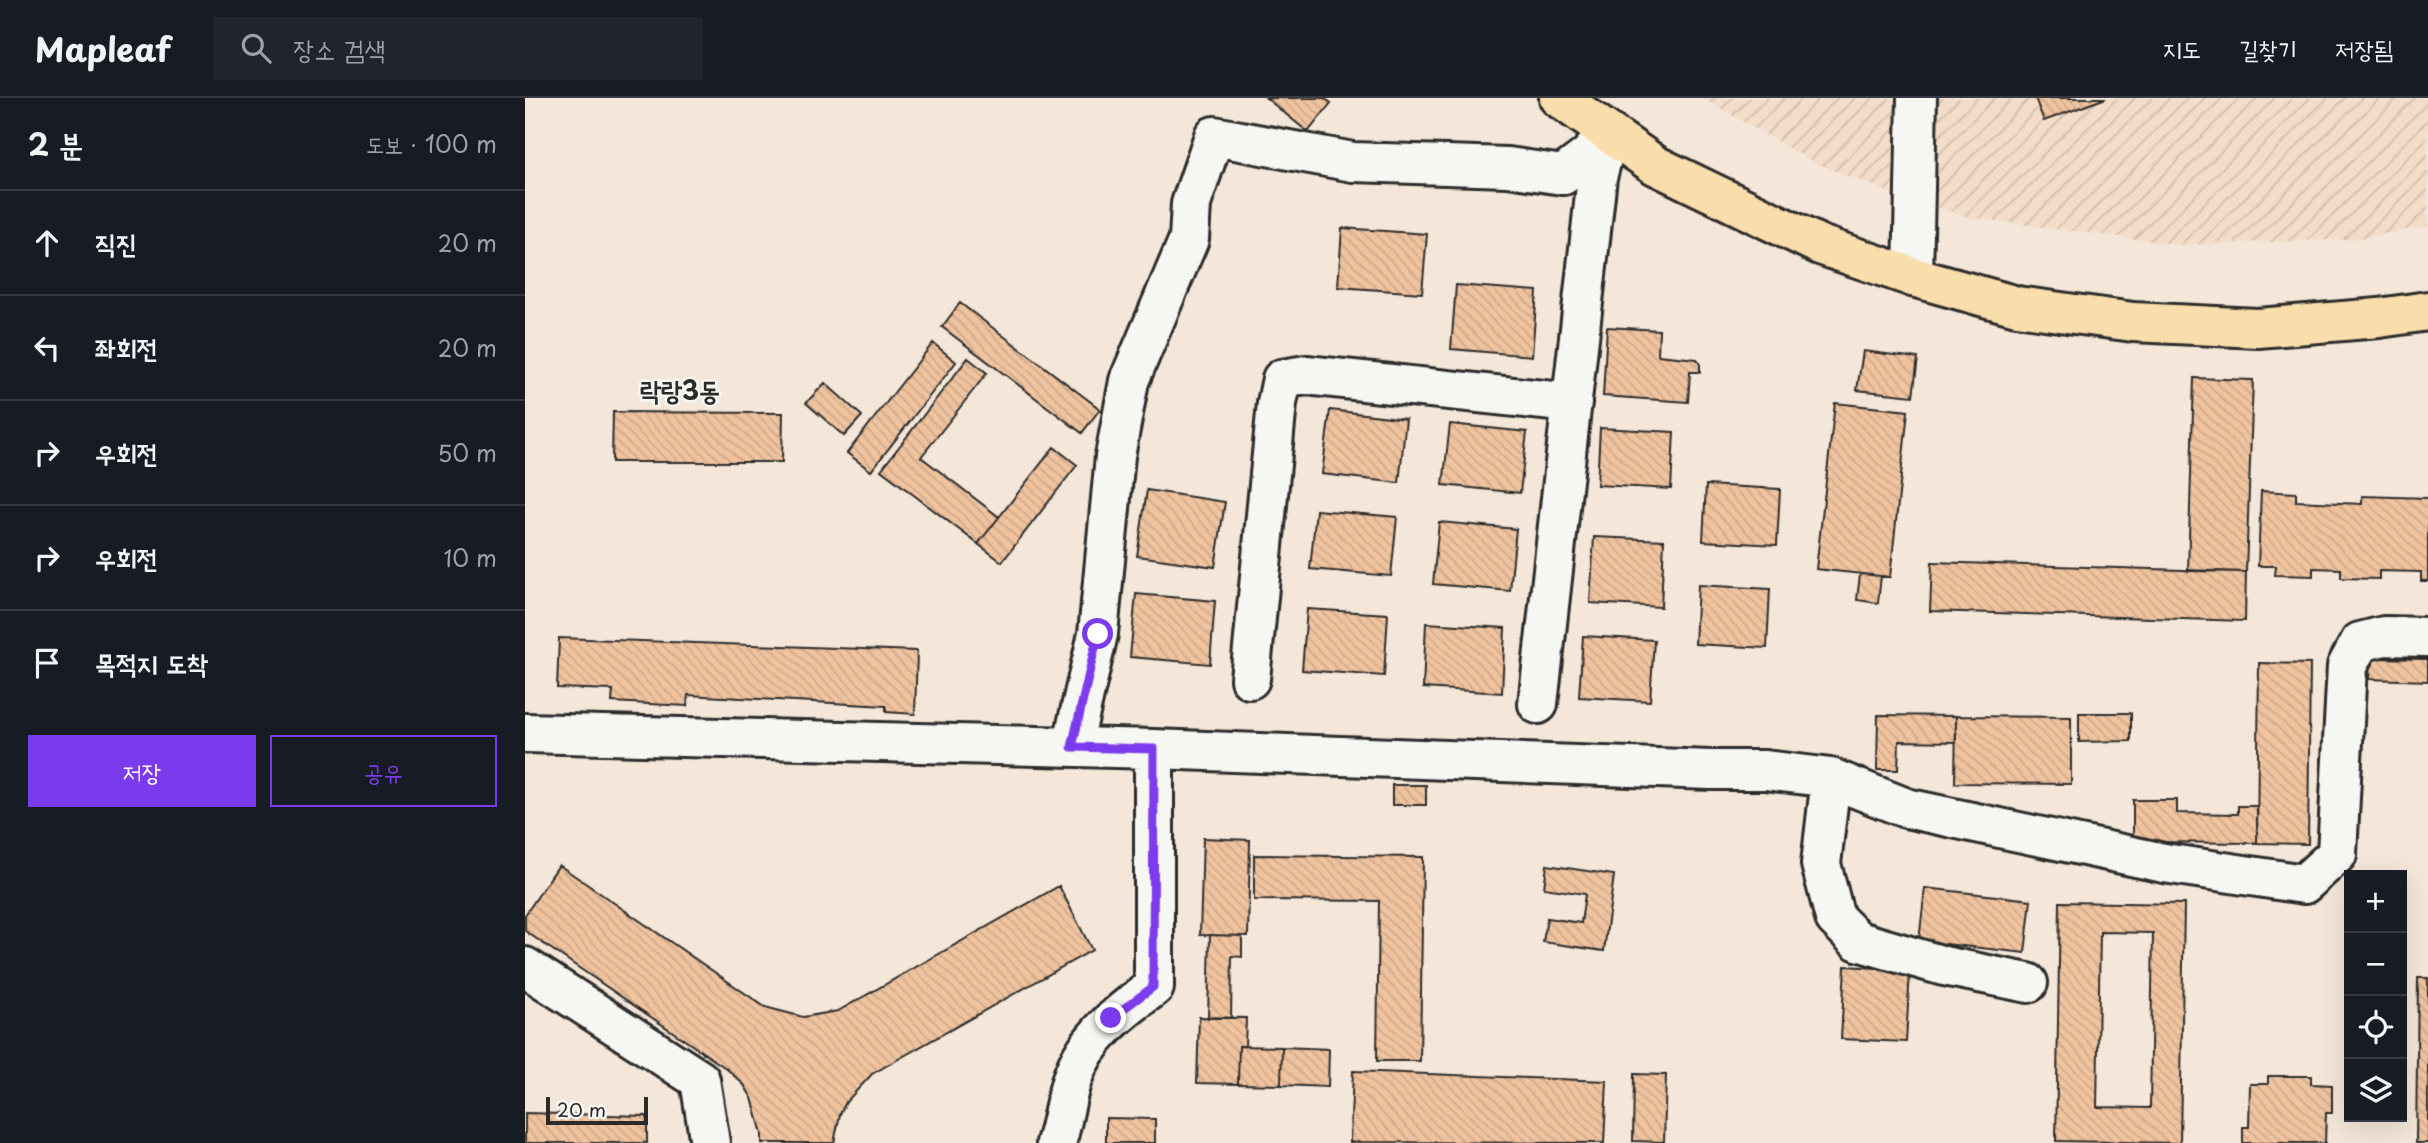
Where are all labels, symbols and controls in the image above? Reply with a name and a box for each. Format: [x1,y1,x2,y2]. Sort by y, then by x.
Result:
search box [213,17,703,80]
text: Mapleaf [35,23,171,73]
icon: search [237,29,275,67]
text: 장소 검색 [293,29,385,68]
text: 지도 [2163,30,2201,66]
text: 길찾기 [2239,30,2297,66]
text: 저장됨 [2335,30,2393,66]
text: 2 분 [28,121,83,166]
text: 도보 · 100 m [366,126,497,161]
text: 직진 [95,223,137,262]
icon: ahead [28,224,66,262]
text: 20 m [438,225,497,260]
text: 좌회전 [95,328,158,367]
icon: left [28,329,66,367]
text: 20 m [438,330,497,365]
district label: 락랑3동 [640,370,720,409]
text: 우회전 [95,433,158,472]
icon: right [28,434,66,472]
text: 50 m [437,435,497,470]
text: 우회전 [95,538,158,577]
icon: right [28,539,66,577]
text: 10 m [443,540,497,575]
route start [1082,618,1113,649]
text: 목적지 도착 [95,643,208,682]
icon: arrive [28,644,66,682]
button: 저장 [28,735,256,807]
button: 공유 [270,735,497,807]
map controls [2344,870,2407,1122]
button: + [2344,870,2407,933]
button: − [2344,933,2407,996]
button: locate [2344,996,2407,1059]
route end [1095,1002,1126,1033]
button: layers [2344,1059,2407,1122]
scale bar [546,1094,647,1126]
text: 20 m [557,1095,606,1123]

